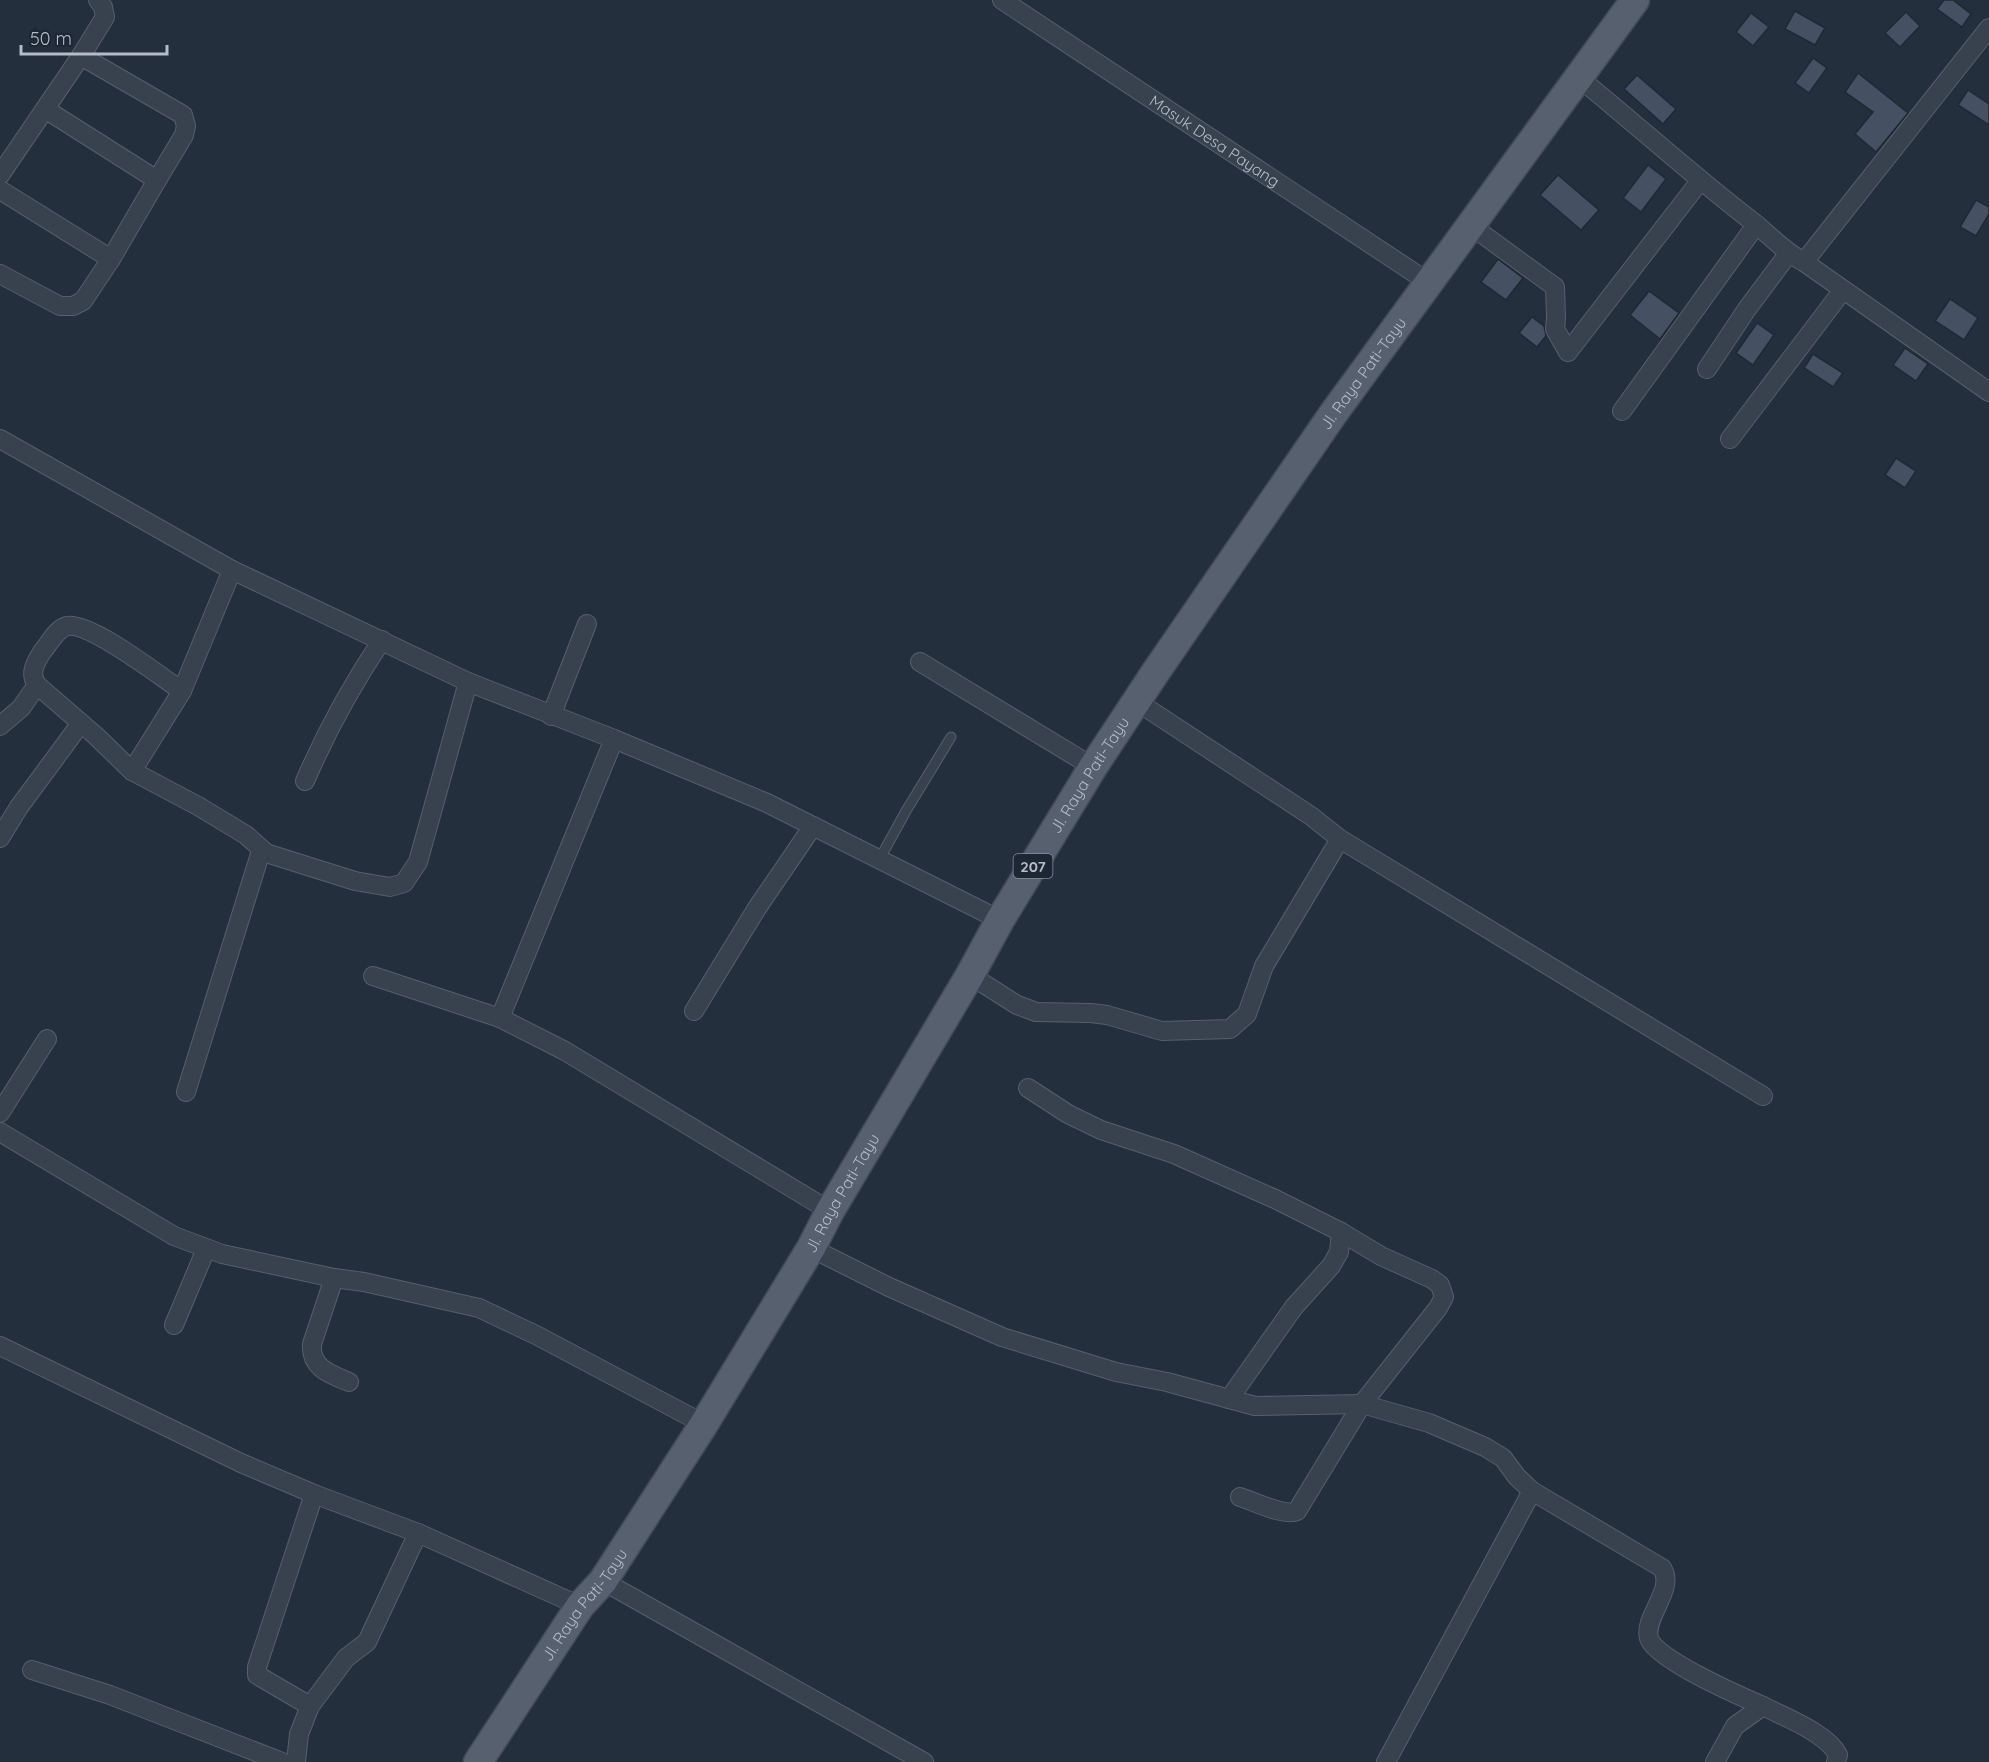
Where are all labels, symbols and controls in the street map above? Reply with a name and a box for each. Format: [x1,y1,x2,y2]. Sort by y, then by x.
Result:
scale bar [21,18,166,56]
text: 50 m [30,27,72,50]
street label: Masuk Desa Payang [1146,90,1284,191]
street label: Jl. Raya Pati-Tayu [1315,313,1410,433]
street label: Jl. Raya Pati-Tayu [1045,713,1133,837]
road number: 207 [1014,854,1052,878]
street label: Jl. Raya Pati-Tayu [800,1130,884,1256]
street label: Jl. Raya Pati-Tayu [537,1545,631,1665]

